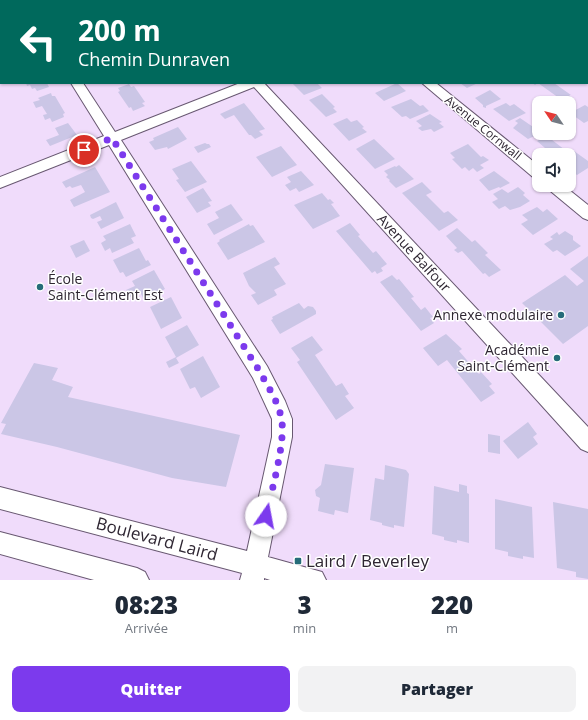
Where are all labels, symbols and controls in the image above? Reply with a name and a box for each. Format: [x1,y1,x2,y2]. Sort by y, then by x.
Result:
text: 200 m [78,11,161,49]
icon: left [12,16,64,68]
text: Chemin Dunraven [78,47,230,71]
street label: Avenue Cornwall [441,91,525,164]
north arrow [532,96,576,140]
map controls [532,96,576,192]
pin [67,133,101,167]
icon: arrive [73,139,95,161]
button: sound [532,148,576,192]
street label: Avenue Balfour [373,210,456,296]
place label: École Saint-Clément Est [48,269,163,304]
marker: École Saint-Clément Est [35,282,45,292]
place label: Annexe modulaire [433,305,553,324]
marker: Annexe modulaire [556,310,566,320]
place label: Académie Saint-Clément [457,340,549,375]
marker: Académie Saint-Clément [552,353,562,363]
position arrow [245,495,287,537]
street label: Boulevard Laird [94,511,221,566]
place label: Laird / Beverley [306,549,429,572]
marker: Laird / Beverley [293,556,303,566]
text: 08:23 [115,588,178,621]
text: 3 [297,588,312,621]
text: 220 [431,588,473,621]
text: Arrivée [125,619,168,637]
text: min [293,619,316,637]
text: m [446,619,458,637]
button: Quitter [12,666,290,712]
button: Partager [298,666,576,712]

